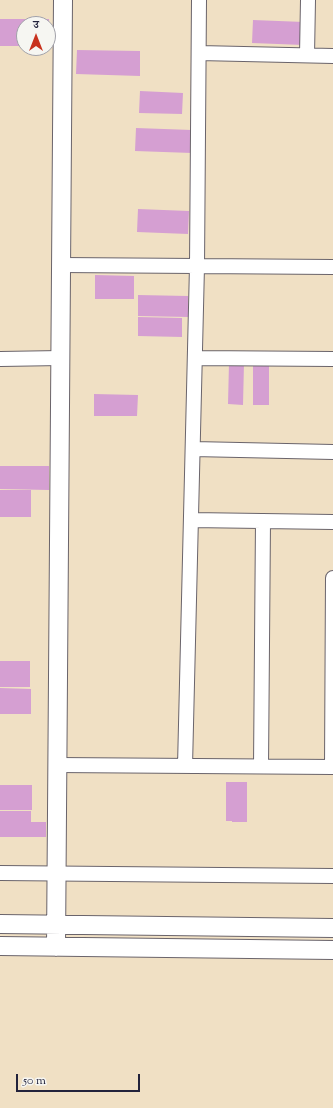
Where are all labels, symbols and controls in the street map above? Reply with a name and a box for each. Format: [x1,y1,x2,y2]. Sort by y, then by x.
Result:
north arrow [16,16,56,56]
text: उ [33,17,39,33]
scale bar [18,1066,142,1092]
text: 50 m [23,1072,46,1090]

